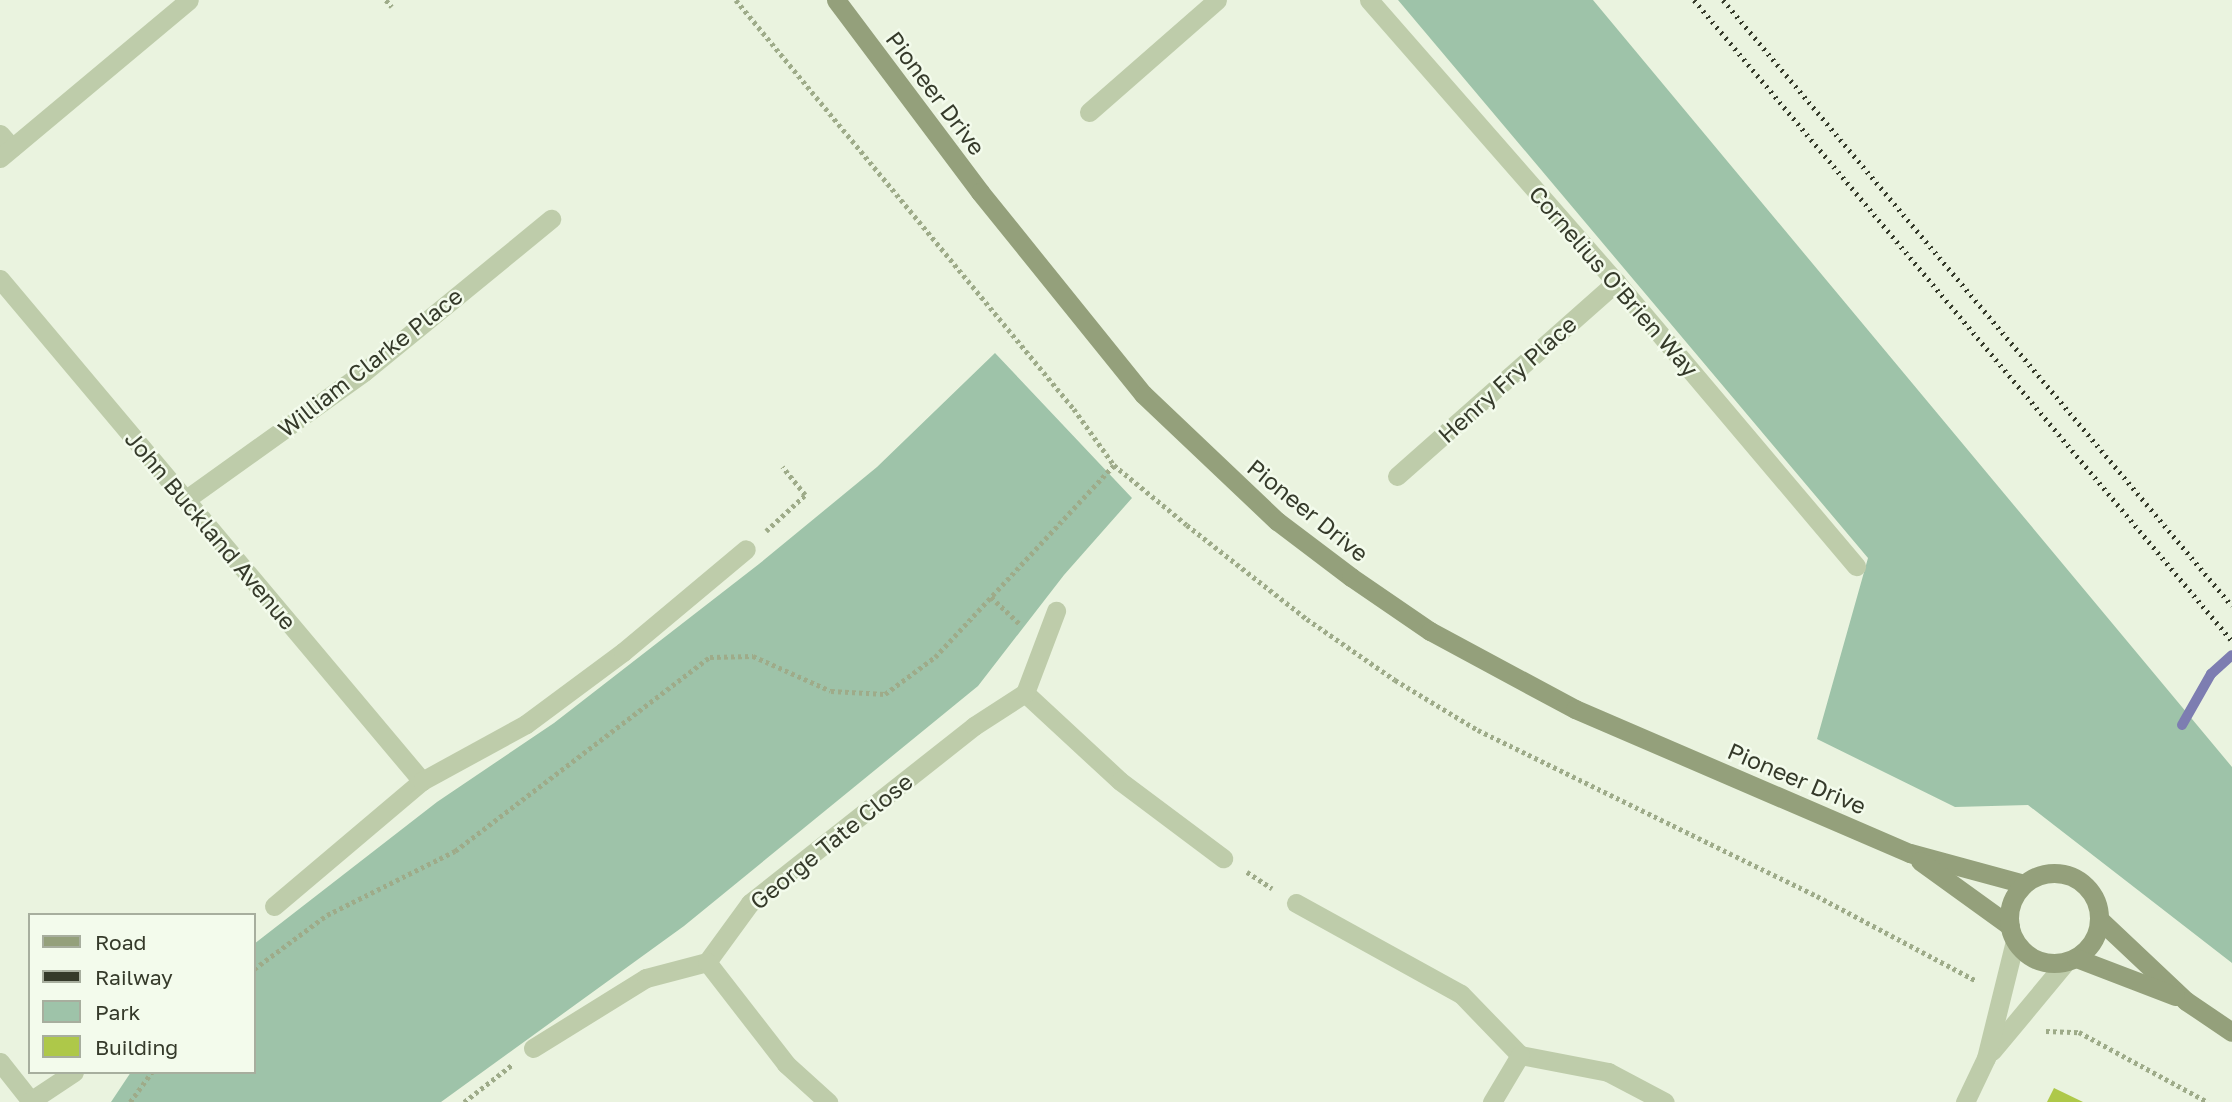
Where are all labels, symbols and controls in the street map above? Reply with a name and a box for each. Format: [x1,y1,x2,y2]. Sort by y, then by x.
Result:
street label: Pioneer Drive [881,26,991,160]
street label: Cornelius O'Brien Way [1524,180,1704,382]
street label: William Clarke Place [272,282,468,442]
street label: Henry Fry Place [1432,310,1582,448]
street label: John Buckland Avenue [120,425,302,635]
street label: Pioneer Drive [1242,453,1374,567]
street label: Pioneer Drive [1724,736,1870,820]
street label: George Tate Close [744,767,918,915]
legend [28,913,256,1074]
text: Road [95,929,146,955]
text: Railway [95,964,173,990]
text: Park [95,999,140,1025]
text: Building [95,1034,178,1060]

